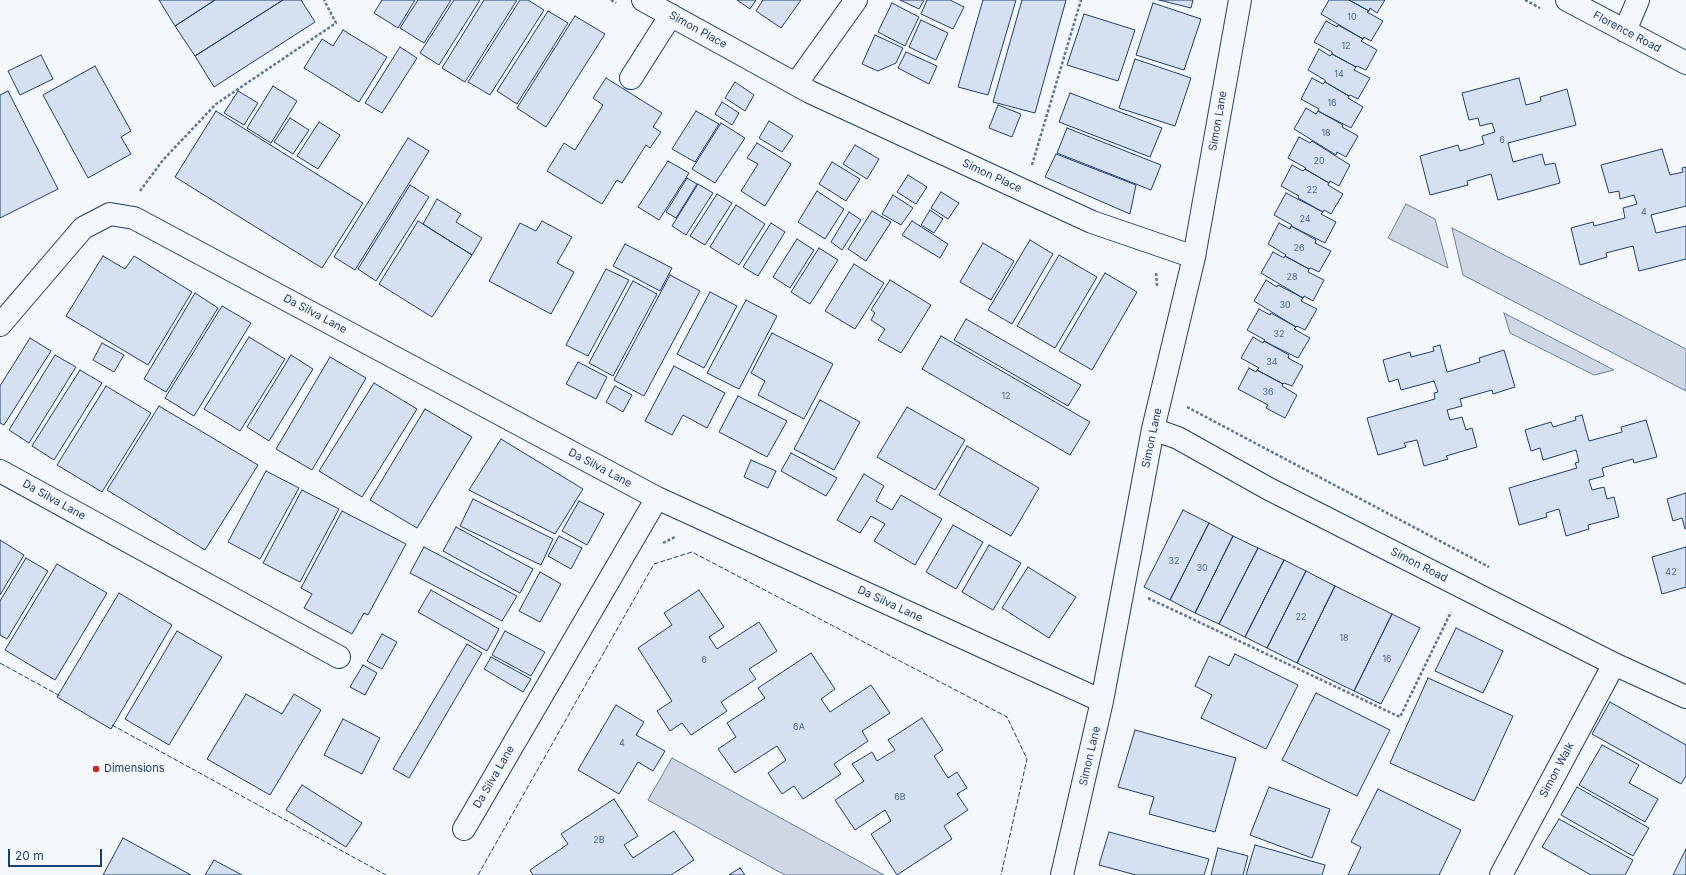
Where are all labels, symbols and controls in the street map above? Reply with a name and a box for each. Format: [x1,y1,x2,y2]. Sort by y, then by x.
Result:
street label: Simon Place [667,9,729,51]
street label: Florence Road [1591,9,1663,55]
house number: 10 [1347,12,1357,22]
house number: 12 [1341,41,1351,51]
house number: 14 [1334,69,1344,79]
street label: Simon Lane [1206,90,1230,152]
house number: 16 [1327,98,1337,108]
house number: 18 [1321,128,1331,138]
house number: 6 [1499,135,1505,145]
street label: Simon Place [960,156,1024,196]
house number: 20 [1313,156,1325,166]
house number: 22 [1307,185,1317,195]
house number: 4 [1641,207,1647,217]
house number: 24 [1299,214,1311,224]
house number: 26 [1293,243,1305,253]
house number: 28 [1286,272,1298,282]
street label: Da Silva Lane [281,292,349,336]
house number: 30 [1279,300,1291,310]
house number: 32 [1273,329,1285,339]
house number: 34 [1266,357,1278,367]
house number: 36 [1262,387,1274,397]
house number: 12 [1001,391,1011,401]
street label: Simon Lane [1139,407,1165,469]
street label: Da Silva Lane [566,446,634,490]
street label: Da Silva Lane [20,477,88,523]
street label: Simon Road [1388,545,1450,585]
house number: 32 [1168,556,1180,566]
house number: 30 [1196,563,1208,573]
house number: 42 [1665,567,1677,577]
street label: Da Silva Lane [855,583,925,625]
house number: 22 [1296,612,1306,622]
house number: 18 [1339,633,1349,643]
house number: 16 [1382,654,1392,664]
house number: 6 [701,655,707,665]
house number: 6A [793,722,805,732]
street label: Simon Lane [1077,725,1103,787]
house number: 4 [619,738,625,748]
street label: Simon Walk [1537,740,1577,800]
street label: Da Silva Lane [471,743,517,811]
place label: Dimensions [104,762,165,776]
marker: Dimensions [91,764,101,774]
house number: 6B [894,792,906,802]
house number: 2B [593,835,605,845]
scale bar [10,841,104,867]
text: 20 m [15,848,44,863]

